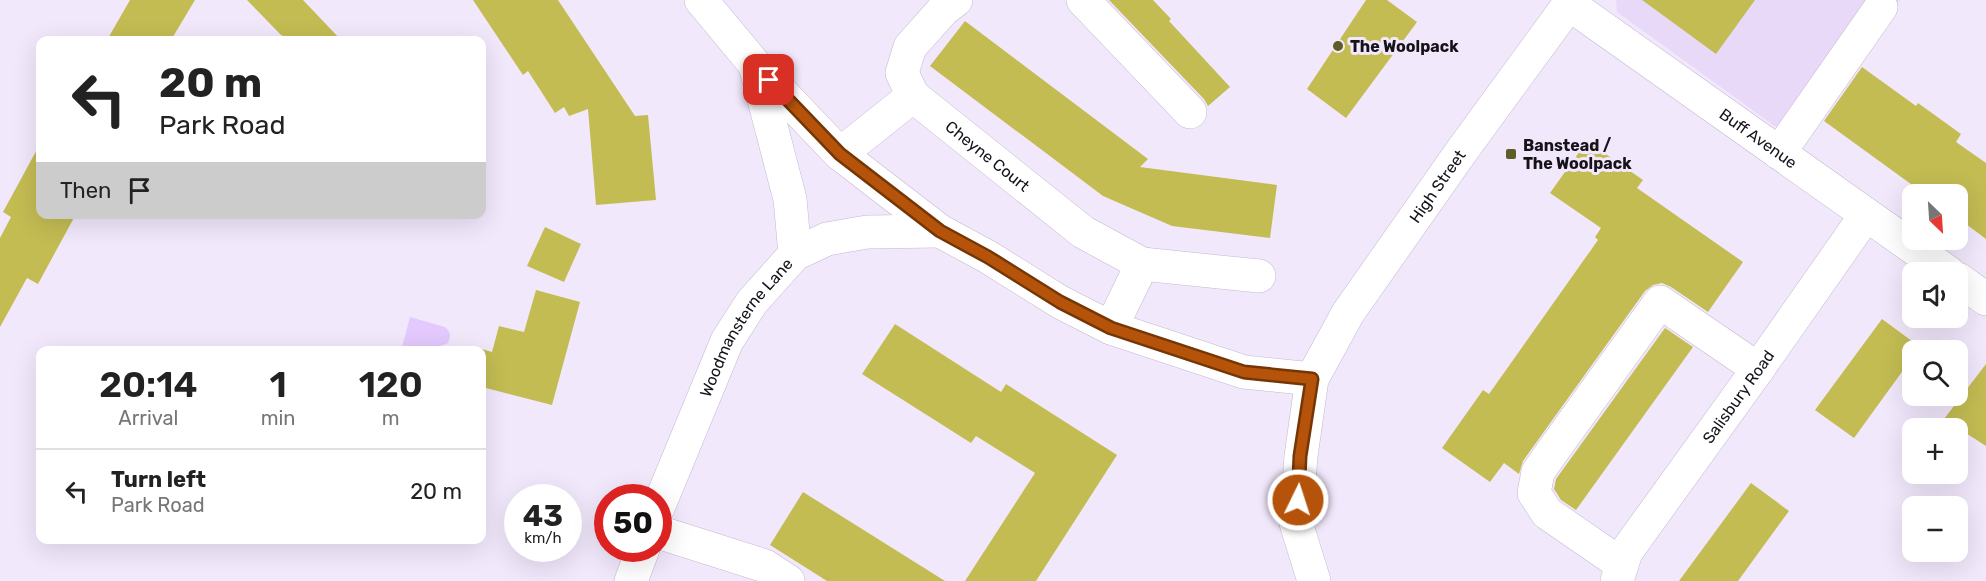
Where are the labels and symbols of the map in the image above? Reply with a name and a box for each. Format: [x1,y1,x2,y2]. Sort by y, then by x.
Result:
place label: The Woolpack [1350,37,1459,56]
marker: The Woolpack [1331,39,1345,53]
pin [743,54,794,105]
street label: Buff Avenue [1716,105,1801,172]
street label: Cheyne Court [942,117,1033,196]
place label: Banstead / The Woolpack [1523,136,1632,173]
street label: High Street [1405,146,1470,227]
marker: Banstead / The Woolpack [1504,147,1518,161]
north arrow [1902,184,1968,250]
street label: Woodmansterne Lane [696,254,797,400]
street label: Salisbury Road [1699,347,1778,447]
position arrow [1266,468,1330,532]
speed limit sign: 50 [594,484,672,562]

